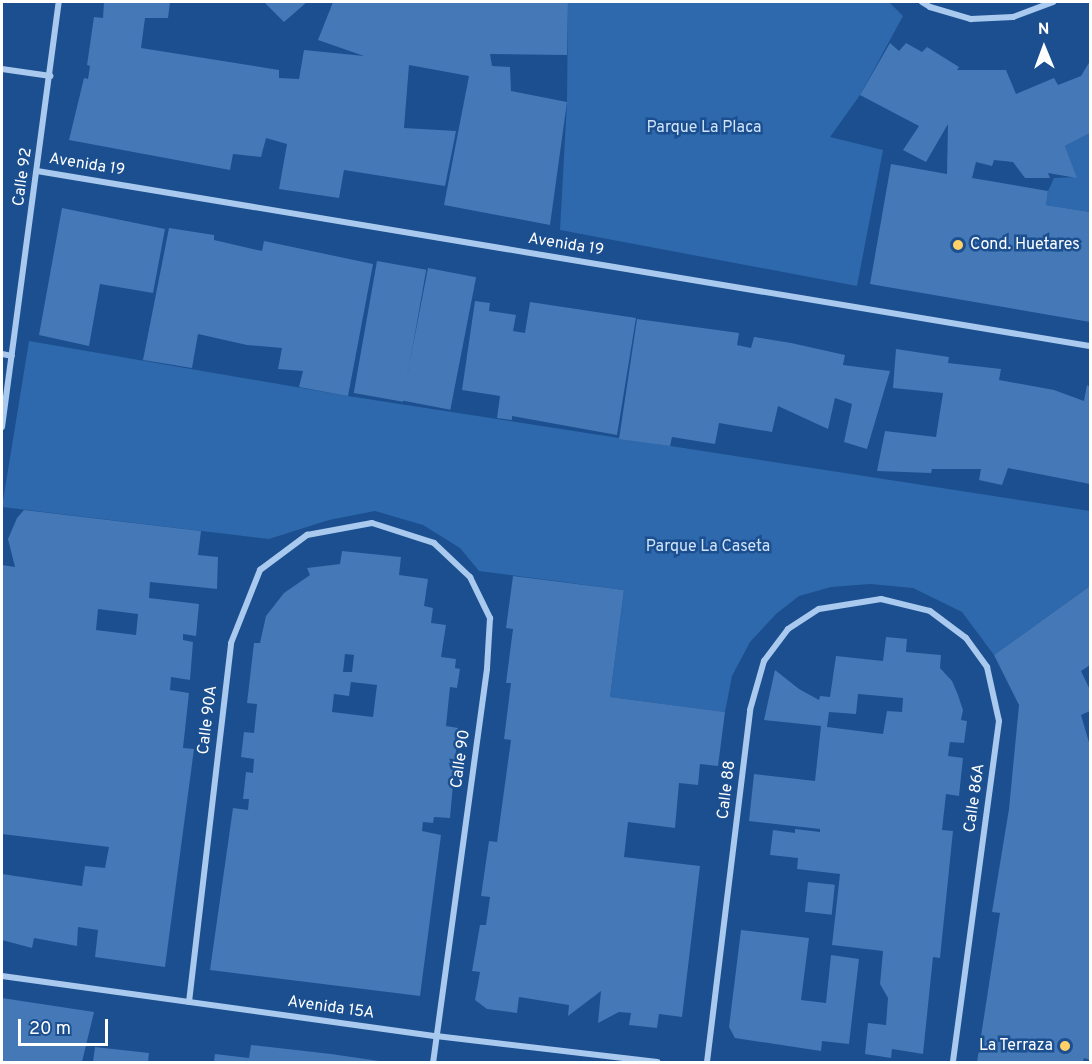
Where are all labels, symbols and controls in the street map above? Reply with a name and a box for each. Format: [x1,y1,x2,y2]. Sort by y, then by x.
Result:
north arrow [1014,18,1074,78]
text: N [1038,20,1050,40]
park label: Parque La Placa [647,118,761,138]
street label: Calle 92 [9,147,37,207]
street label: Avenida 19 [48,150,126,180]
street label: Avenida 19 [527,230,605,260]
place label: Cond. Huetares [970,235,1080,255]
marker: Cond. Huetares [951,238,965,252]
park label: Parque La Caseta [646,537,770,557]
street label: Calle 90A [194,684,222,756]
street label: Calle 90 [447,728,475,790]
street label: Calle 88 [714,760,740,820]
street label: Calle 86A [961,762,989,834]
street label: Avenida 15A [286,992,376,1024]
scale bar [21,1007,111,1045]
text: 20 m [29,1018,71,1041]
place label: La Terraza [978,1036,1053,1056]
marker: La Terraza [1058,1039,1072,1053]

